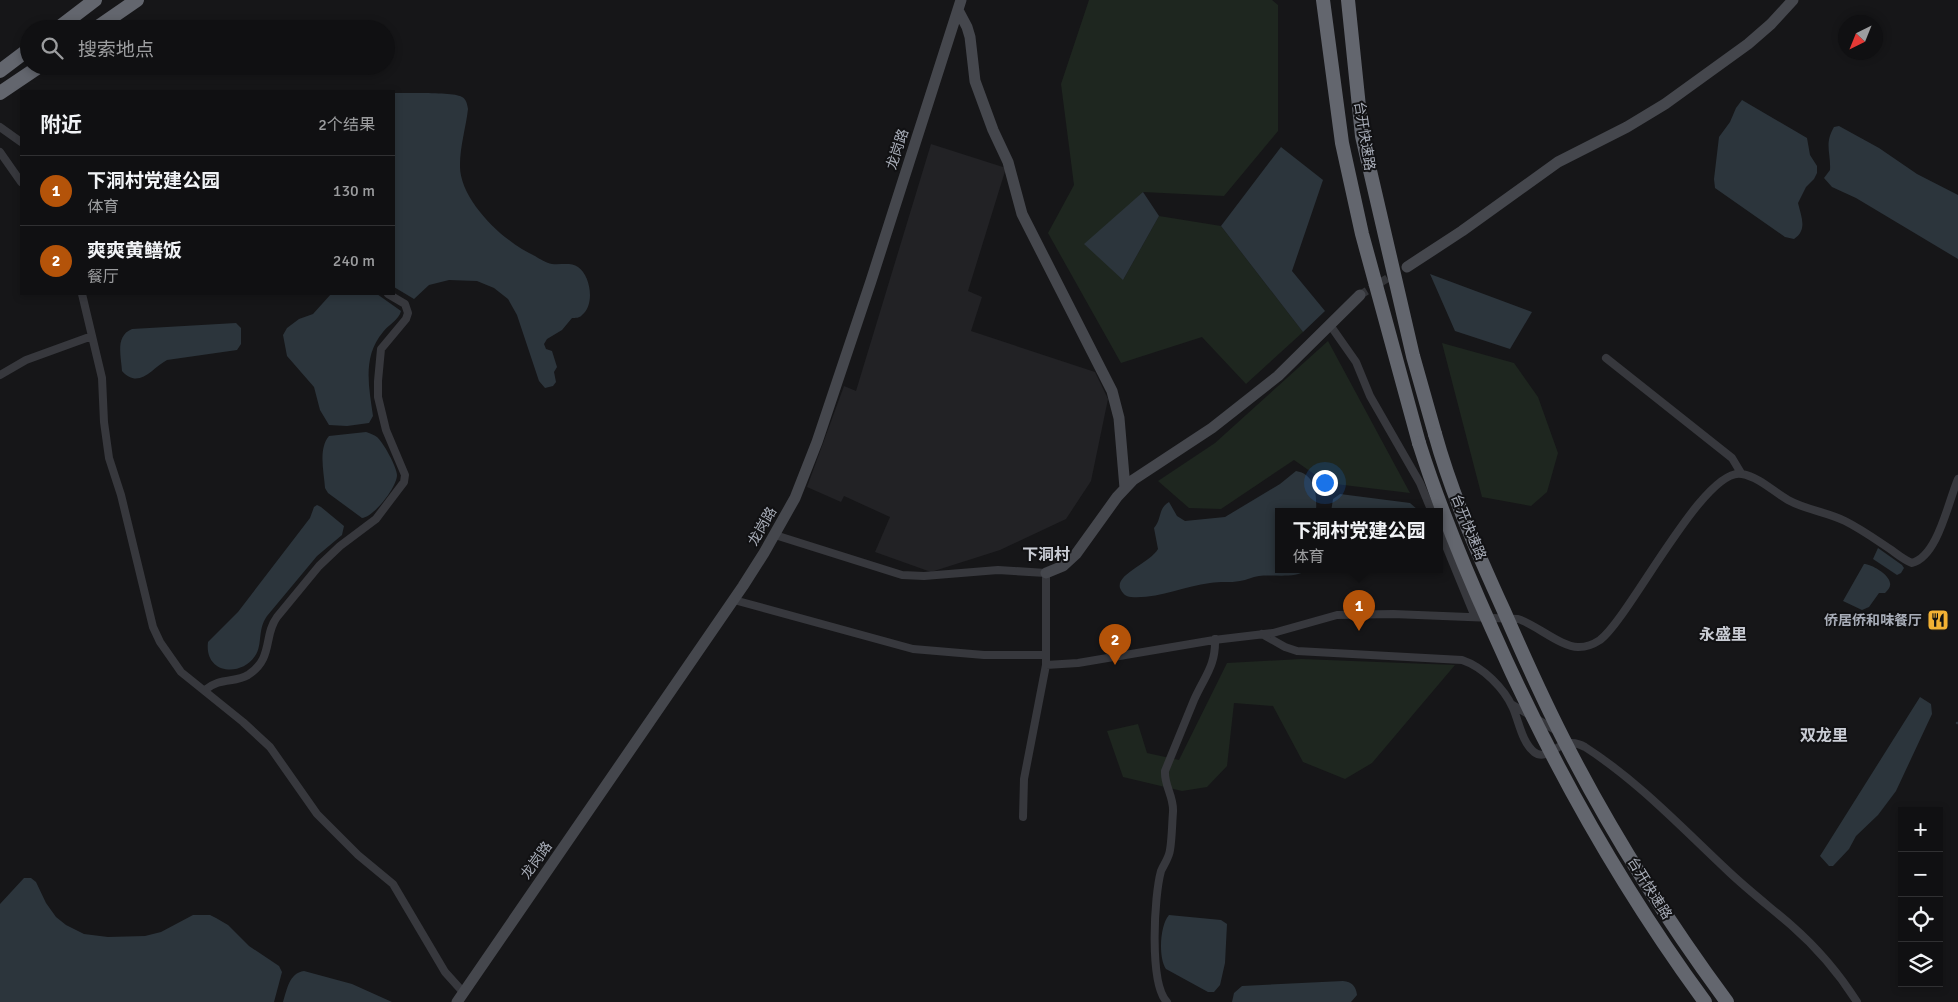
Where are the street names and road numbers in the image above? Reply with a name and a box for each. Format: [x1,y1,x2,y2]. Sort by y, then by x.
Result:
street label: 台开快速路 [1351,100,1378,172]
street label: 龙岗路 [883,127,912,172]
street label: 台开快速路 [1448,492,1490,563]
street label: 龙岗路 [745,504,780,549]
street label: 龙岗路 [517,838,556,882]
street label: 台开快速路 [1624,854,1675,922]

